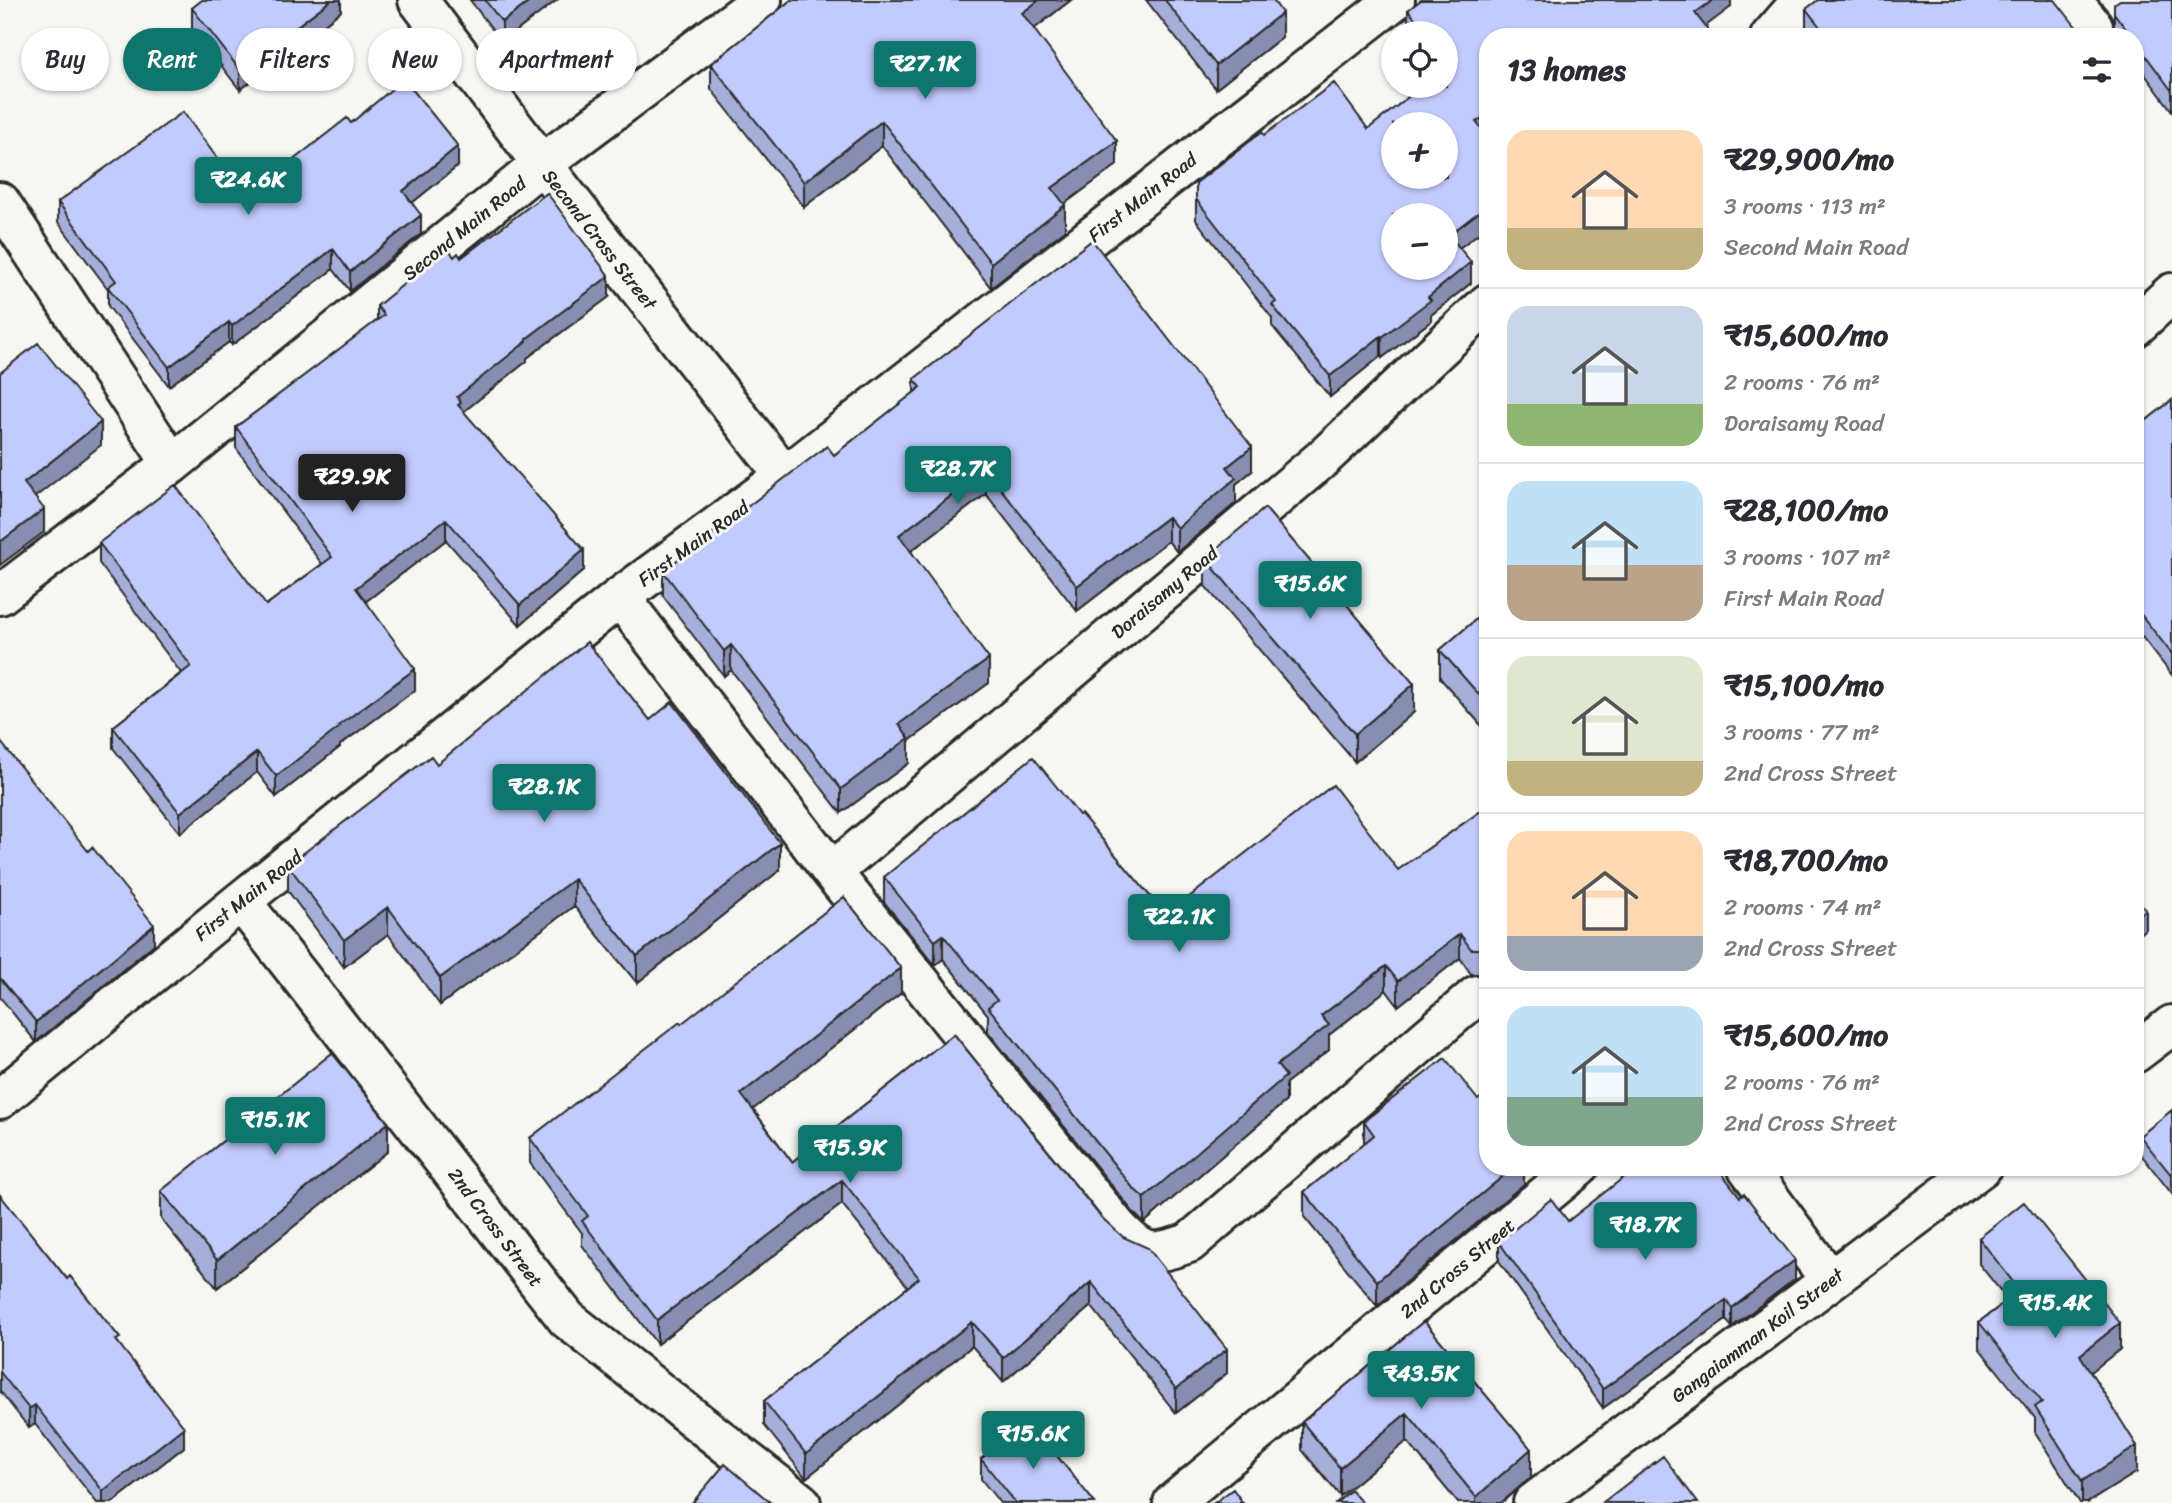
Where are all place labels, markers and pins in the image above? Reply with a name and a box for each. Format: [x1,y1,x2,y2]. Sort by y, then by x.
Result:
pin: ₹27.1K [868,42,982,101]
pin: ₹24.6K [191,158,305,217]
pin: ₹28.7K [901,447,1015,506]
pin: ₹29.9K [295,454,409,514]
pin: ₹15.6K [1253,562,1367,621]
pin: ₹28.1K [487,764,601,824]
pin: ₹22.1K [1122,894,1236,954]
pin: ₹15.1K [218,1098,332,1157]
pin: ₹15.9K [793,1126,907,1185]
pin: ₹18.7K [1588,1202,1702,1262]
pin: ₹15.4K [1998,1280,2112,1340]
pin: ₹43.5K [1364,1352,1478,1411]
pin: ₹15.6K [976,1412,1090,1471]

